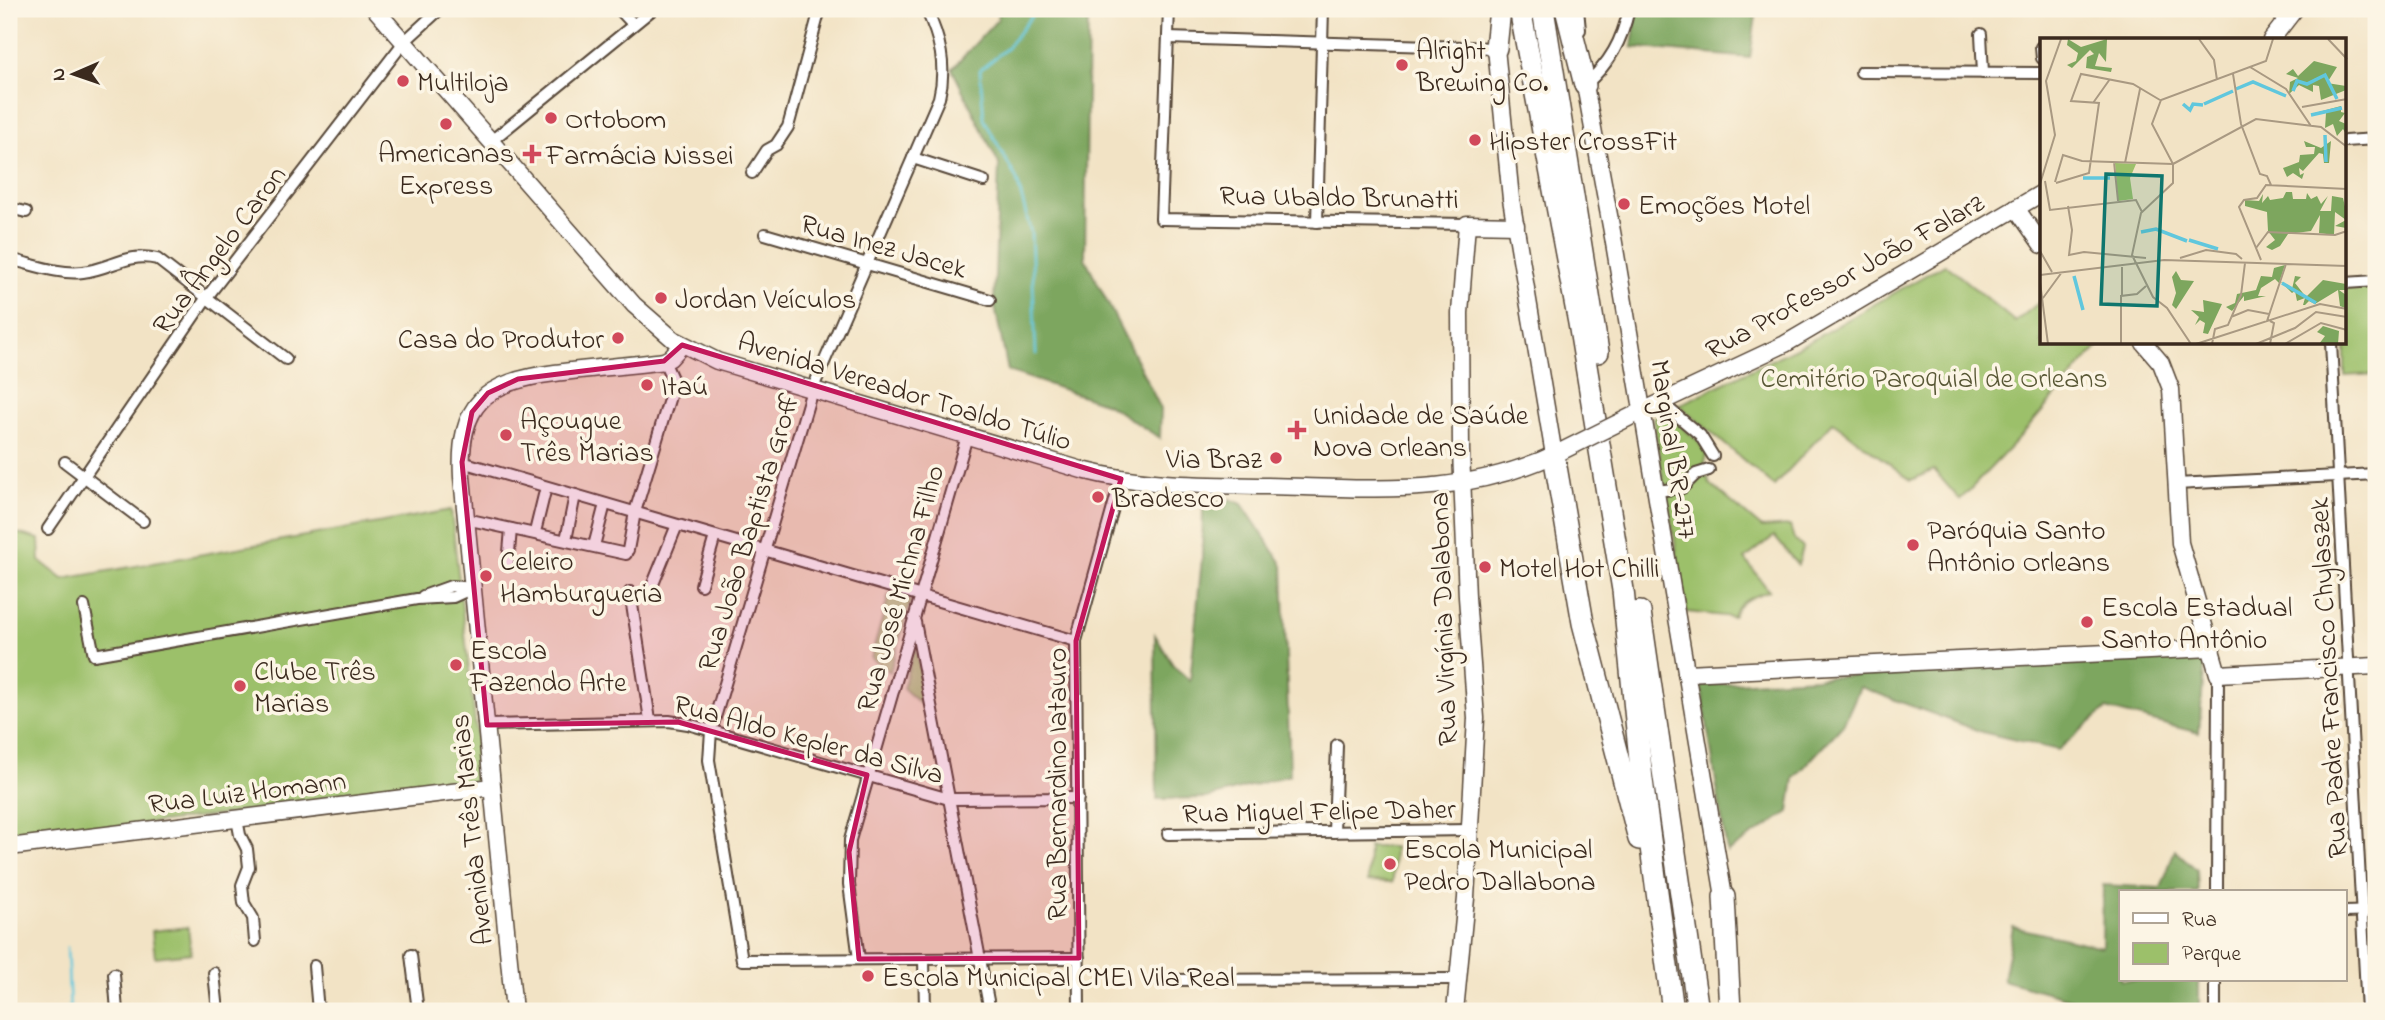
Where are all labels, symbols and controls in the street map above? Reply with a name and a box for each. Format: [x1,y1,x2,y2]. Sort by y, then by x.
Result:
place label: Alright Brewing Co. [1415,32,1549,105]
north arrow [38,38,108,108]
inset map [2040,38,2346,345]
marker: Alright Brewing Co. [1394,57,1410,73]
place label: Multiloja [417,64,509,105]
text: N [46,67,73,81]
marker: Multiloja [395,73,411,89]
place label: Ortobom [565,101,666,142]
marker: Ortobom [543,110,559,126]
marker: Americanas Express [438,116,454,132]
place label: Hipster CrossFit [1489,123,1677,164]
marker: Hipster CrossFit [1467,132,1483,148]
place label: Americanas Express [378,135,514,208]
place label: Farmácia Nissei [545,137,733,178]
marker: Farmácia Nissei [524,146,540,162]
street label: Rua Ângelo Caron [143,157,298,344]
street label: Rua Ubaldo Brunatti [1219,177,1459,222]
street label: Rua Professor João Falarz [1699,184,1993,372]
place label: Emoções Motel [1638,187,1810,228]
marker: Emoções Motel [1616,196,1632,212]
street label: Rua Inez Jacek [795,205,972,292]
place label: Jordan Veículos [675,281,856,322]
marker: Jordan Veículos [653,290,669,306]
place label: Casa do Produtor [398,321,604,362]
street label: Avenida Vereador Toaldo Túlio [732,323,1076,464]
marker: Casa do Produtor [610,330,626,346]
street label: Marginal BR-277 [1637,357,1706,543]
park label: Cemitério Paroquial de Orleans [1760,360,2108,401]
place label: Itaú [661,368,708,409]
marker: Itaú [639,377,655,393]
street label: Rua João Baptista Groff [689,389,812,677]
place label: Unidade de Saúde Nova Orleans [1313,397,1529,470]
place label: Açougue Três Marias [520,402,654,475]
marker: Unidade de Saúde Nova Orleans [1287,420,1307,440]
marker: Açougue Três Marias [498,427,514,443]
place label: Via Braz [1165,441,1262,482]
marker: Via Braz [1268,450,1284,466]
street label: Rua José Michna Filho [848,461,957,717]
place label: Bradesco [1111,480,1224,521]
marker: Bradesco [1090,489,1106,505]
street label: Rua Virgínia Dalabona [1421,491,1470,747]
street label: Rua Padre Francisco Chylaszek [2301,496,2360,859]
place label: Paróquia Santo Antônio Orleans [1927,512,2110,585]
marker: Paróquia Santo Antônio Orleans [1905,537,1921,553]
place label: Celeiro Hamburgueria [500,543,662,616]
place label: Motel Hot Chilli [1499,550,1660,591]
marker: Motel Hot Chilli [1477,559,1493,575]
marker: Celeiro Hamburgueria [478,568,494,584]
place label: Escola Estadual Santo Antônio [2101,589,2292,662]
marker: Escola Estadual Santo Antônio [2079,614,2095,630]
place label: Escola Fazendo Arte [469,632,627,705]
street label: Rua Bernardino Iatauro [1039,648,1080,920]
place label: Clube Três Marias [254,653,376,726]
marker: Escola Fazendo Arte [448,657,464,673]
marker: Clube Três Marias [232,678,248,694]
street label: Rua Aldo Kepler da Silva [669,686,948,797]
street label: Avenida Três Marias [441,712,506,947]
street label: Rua Luiz Homann [146,762,349,827]
street label: Rua Miguel Felipe Daher [1182,791,1457,836]
place label: Escola Municipal Pedro Dallabona [1404,831,1596,904]
marker: Escola Municipal Pedro Dallabona [1382,856,1398,872]
legend [2119,890,2346,982]
text: Rua [2182,906,2217,936]
text: Parque [2182,940,2241,970]
place label: Escola Municipal CMEI Vila Real [882,959,1235,1000]
marker: Escola Municipal CMEI Vila Real [860,968,876,984]

